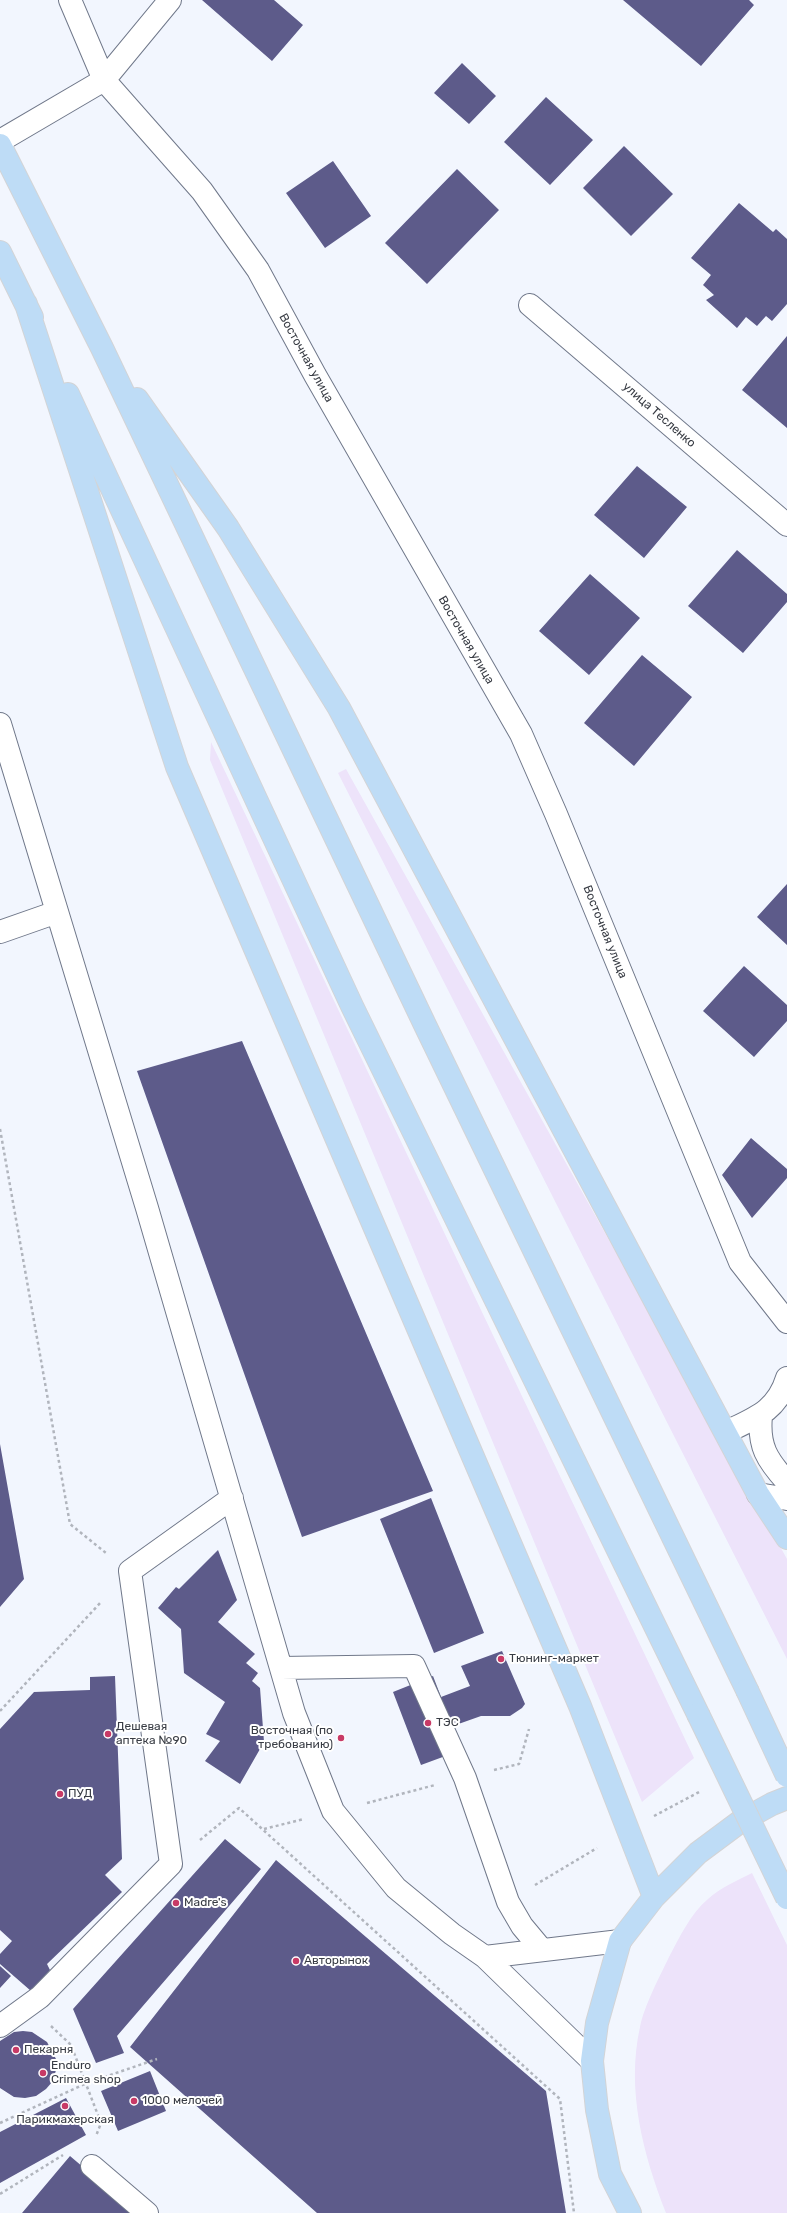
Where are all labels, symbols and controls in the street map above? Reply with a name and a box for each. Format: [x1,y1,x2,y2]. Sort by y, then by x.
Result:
street label: Восточная улица [276,311,336,405]
street label: улица Тесленко [620,379,698,451]
street label: Восточная улица [435,593,497,687]
street label: Восточная улица [580,883,630,981]
place label: Тюнинг-маркет [509,1652,599,1666]
marker: Тюнинг-маркет [496,1654,506,1664]
place label: ТЭС [436,1716,459,1730]
marker: ТЭС [423,1718,433,1728]
place label: Дешевая аптека №90 [116,1720,187,1748]
place label: Восточная (по требованию) [251,1724,333,1752]
marker: Дешевая аптека №90 [103,1729,113,1739]
marker: Восточная (по требованию) [336,1733,346,1743]
place label: ПУД [68,1787,92,1801]
marker: ПУД [55,1789,65,1799]
place label: Madre's [184,1896,227,1910]
marker: Madre's [171,1898,181,1908]
place label: Авторынок [304,1954,368,1968]
marker: Авторынок [291,1956,301,1966]
place label: Пекарня [24,2043,73,2057]
marker: Пекарня [11,2045,21,2055]
place label: Enduro Crimea shop [51,2059,121,2087]
marker: Enduro Crimea shop [38,2068,48,2078]
place label: 1000 мелочей [142,2094,222,2108]
marker: 1000 мелочей [129,2096,139,2106]
marker: Парикмахерская [60,2101,70,2111]
place label: Парикмахерская [16,2113,114,2127]

